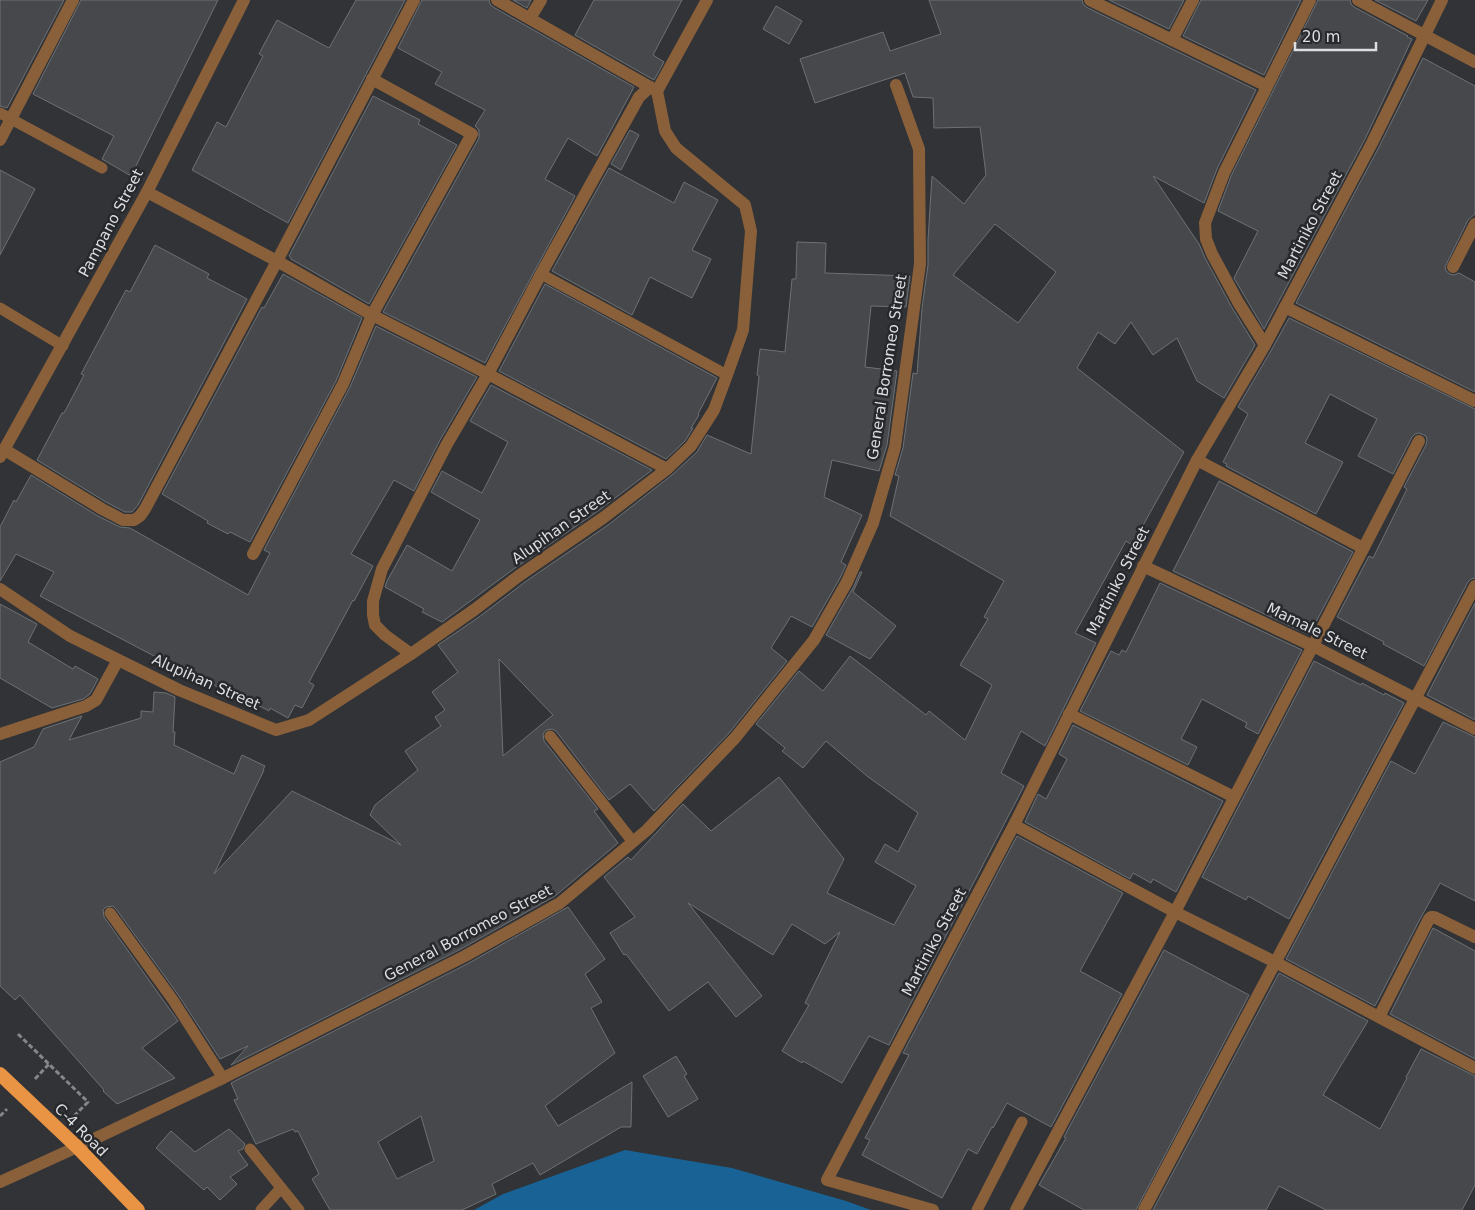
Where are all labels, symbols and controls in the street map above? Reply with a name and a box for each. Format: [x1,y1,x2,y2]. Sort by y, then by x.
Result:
scale bar [1295,20,1376,52]
text: 20 m [1302,28,1340,46]
street label: Pampano Street [75,166,147,280]
street label: Martiniko Street [1274,168,1346,282]
street label: General Borromeo Street [863,273,911,461]
street label: Alupihan Street [508,486,614,568]
street label: Martiniko Street [1083,523,1153,638]
street label: Mamale Street [1264,599,1370,663]
street label: Alupihan Street [149,650,263,714]
street label: General Borromeo Street [381,881,555,985]
street label: Martiniko Street [898,885,970,999]
street label: C-4 Road [51,1100,111,1160]

